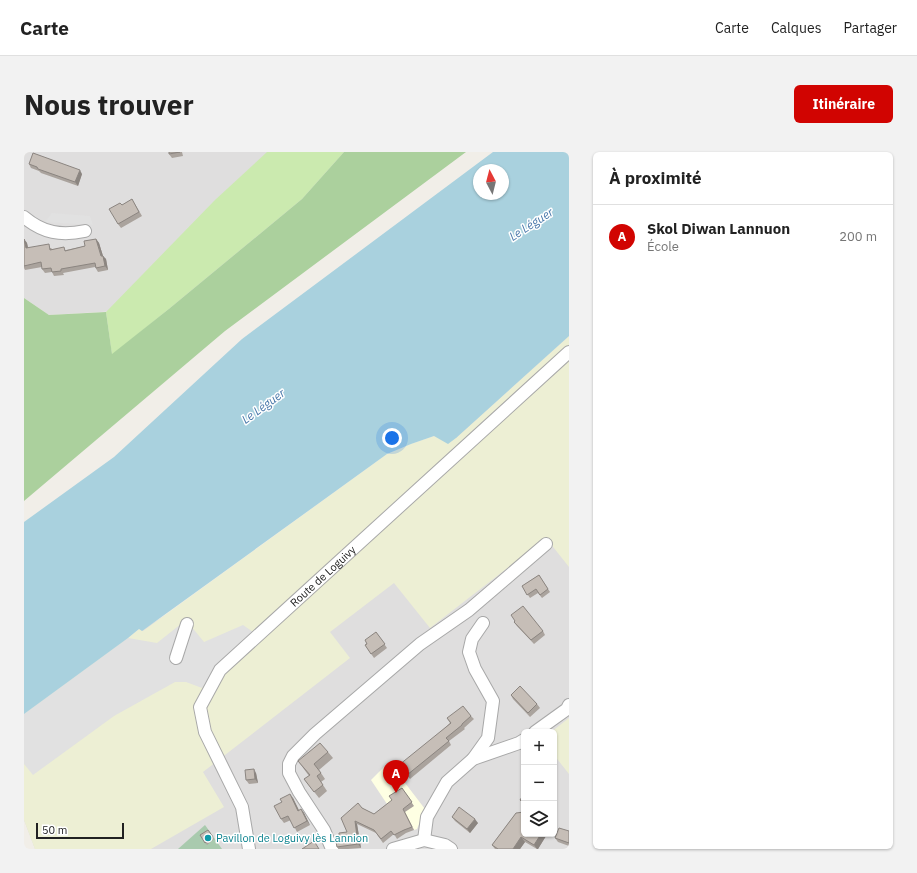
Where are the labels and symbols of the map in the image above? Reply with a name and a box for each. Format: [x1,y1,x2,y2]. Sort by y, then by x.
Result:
north arrow [473,164,509,200]
water label: Le Léguer [506,204,556,244]
water label: Le Léguer [239,385,288,427]
your location [382,428,402,448]
street label: Route de Loguivy [287,542,359,610]
pin: A [383,760,409,793]
scale bar [36,821,124,840]
place label: Pavillon de Loguivy lès Lannion [216,831,368,845]
marker: Pavillon de Loguivy lès Lannion [203,833,213,843]

